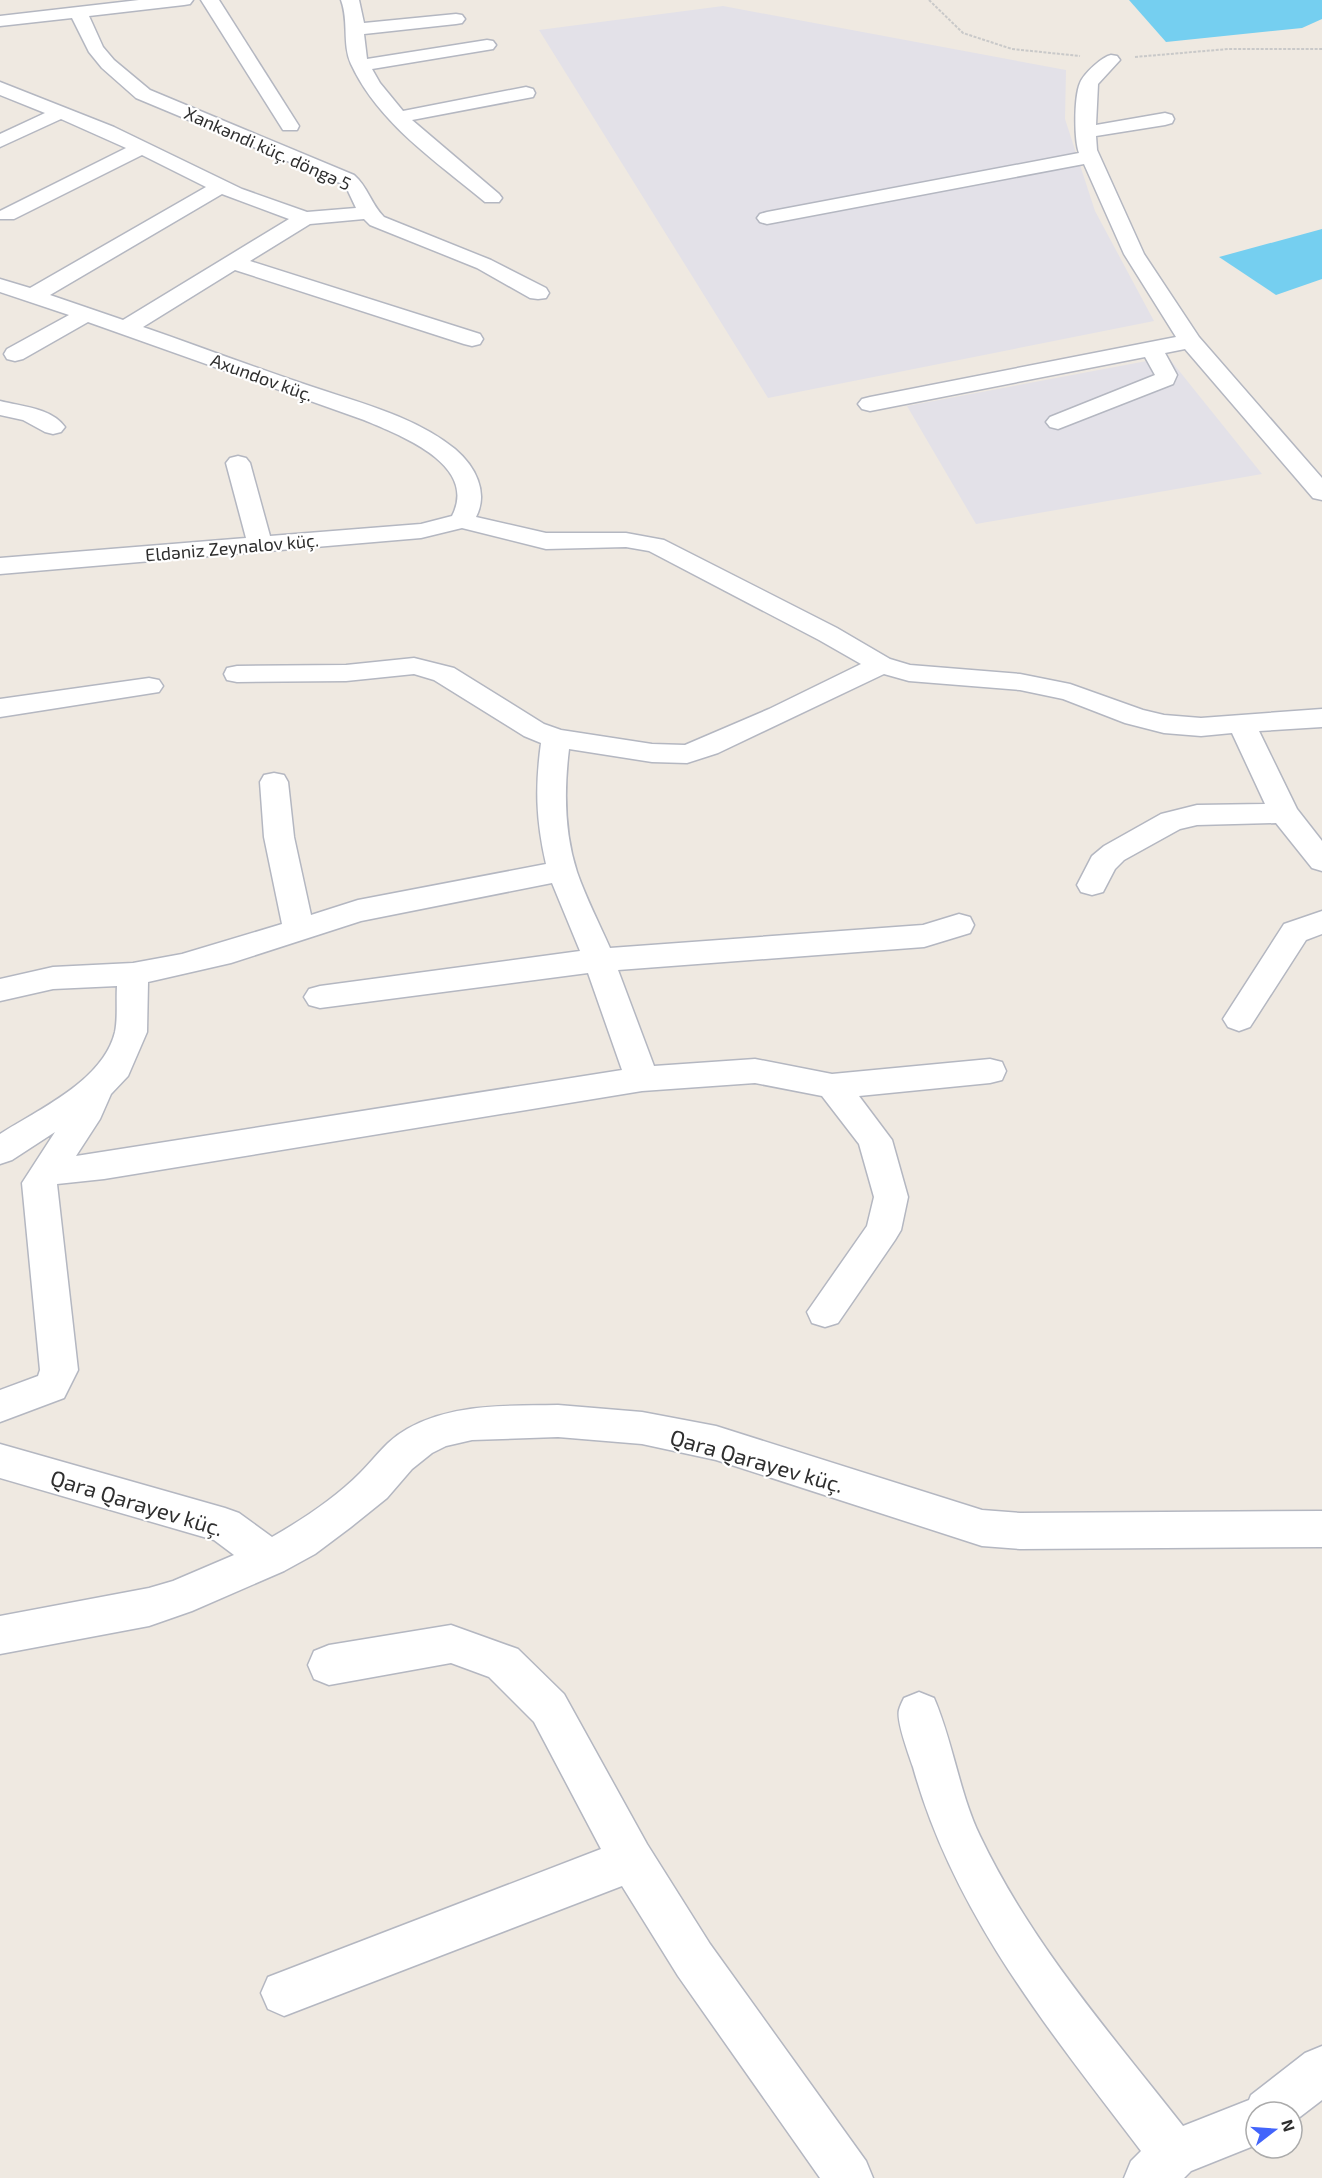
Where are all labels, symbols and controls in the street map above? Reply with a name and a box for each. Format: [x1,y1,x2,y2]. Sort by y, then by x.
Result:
street label: Xankəndi küç. döngə 5 [181,101,355,196]
street label: Axundov küç. [207,348,316,407]
street label: Eldəniz Zeynalov küç. [144,528,320,567]
street label: Qara Qarayev küç. [667,1423,847,1499]
street label: Qara Qarayev küç. [47,1463,226,1543]
north arrow [1244,2100,1304,2160]
text: N [1278,2117,1300,2134]

